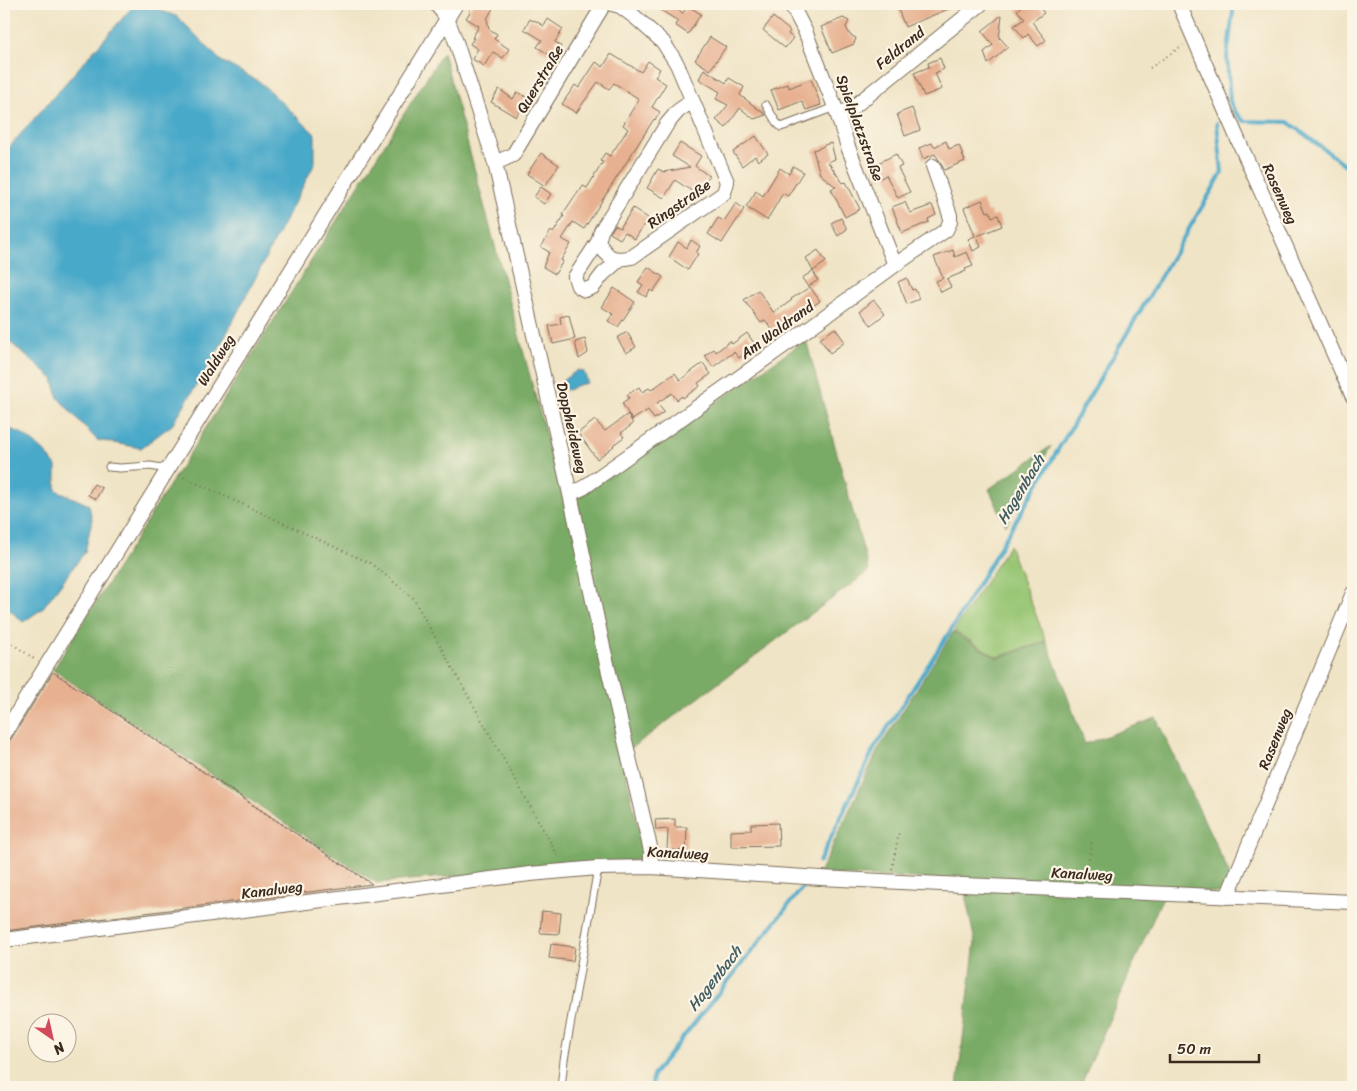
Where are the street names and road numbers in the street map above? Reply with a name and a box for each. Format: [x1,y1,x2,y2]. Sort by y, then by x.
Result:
street label: Feldrand [869,19,931,76]
street label: Querstraße [509,39,571,118]
street label: Spielplatzstraße [829,71,891,185]
street label: Rasenweg [1255,159,1305,229]
street label: Ringstraße [642,172,716,236]
street label: Am Waldrand [734,294,820,366]
street label: Waldweg [190,329,242,391]
street label: Doppheideweg [549,380,595,476]
street label: Rasenweg [1251,704,1299,774]
street label: Kanalweg [647,838,710,868]
street label: Kanalweg [1051,859,1114,889]
street label: Kanalweg [240,873,305,907]

